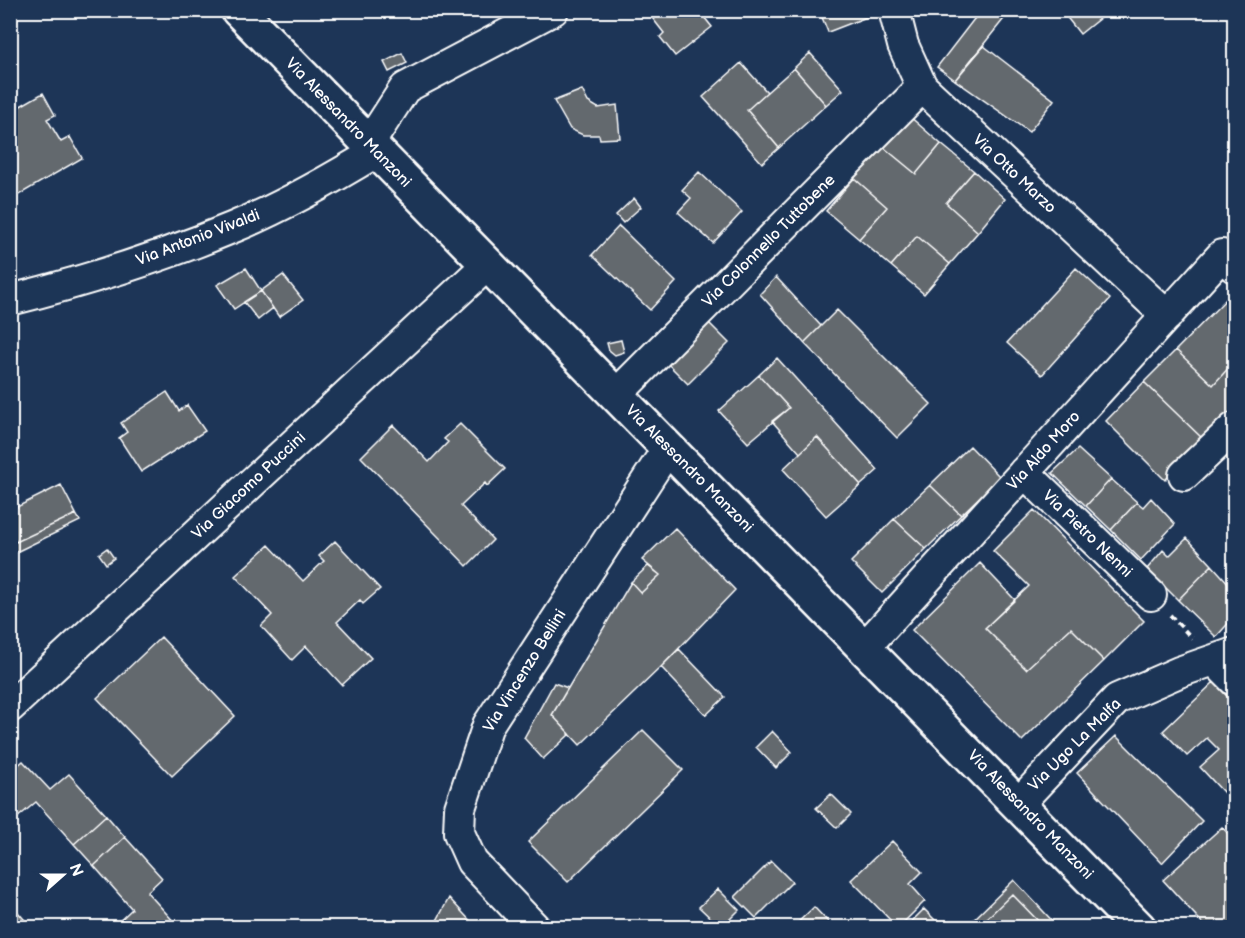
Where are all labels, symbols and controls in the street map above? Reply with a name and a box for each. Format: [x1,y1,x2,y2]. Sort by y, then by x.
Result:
street label: Via Alessandro Manzoni [281,54,415,192]
street label: Via Otto Marzo [968,130,1060,218]
street label: Via Colonnello Tuttobene [699,170,840,311]
street label: Via Antonio Vivaldi [133,206,263,270]
street label: Via Alessandro Manzoni [621,401,757,537]
street label: Via Aldo Moro [1003,407,1085,495]
street label: Via Giacomo Puccini [188,428,310,544]
street label: Via Pietro Nenni [1038,486,1136,582]
street label: Via Vincenzo Bellini [480,606,570,736]
street label: Via Ugo La Malfa [1025,695,1125,795]
street label: Via Alessandro Manzoni [963,746,1097,884]
north arrow [33,845,93,905]
text: N [65,861,87,879]

